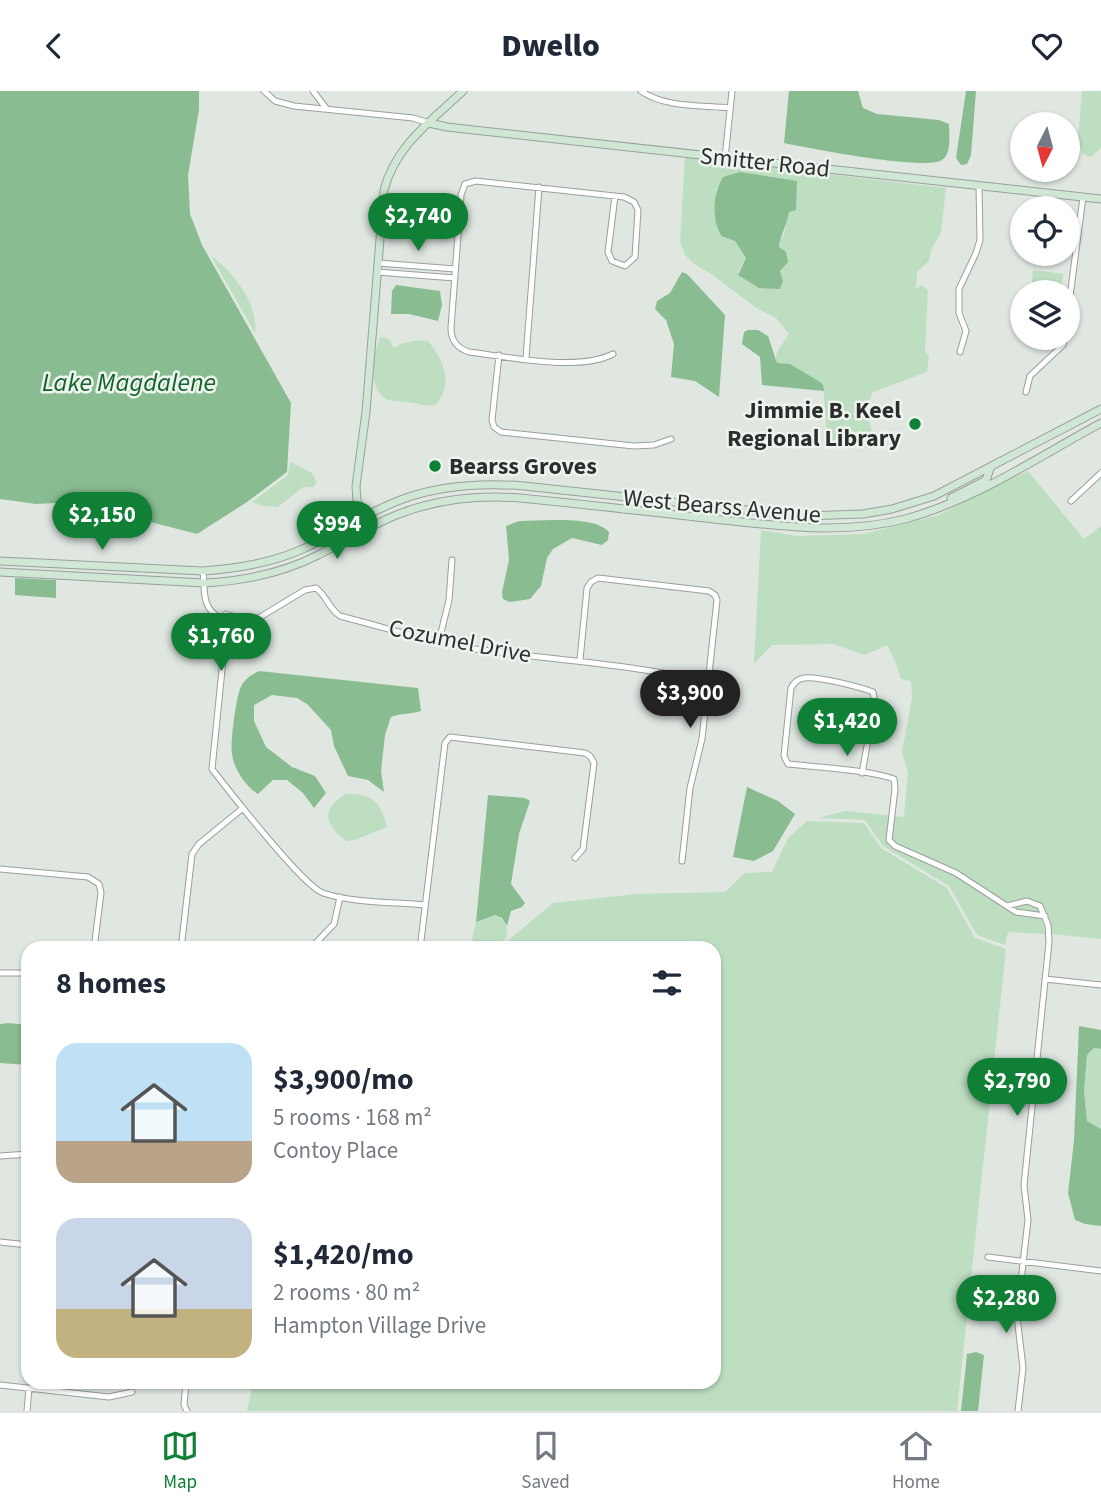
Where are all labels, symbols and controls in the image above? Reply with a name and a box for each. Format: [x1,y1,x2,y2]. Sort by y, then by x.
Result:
text: Dwello [501,23,600,69]
icon: back [35,27,73,65]
icon: heart [1028,27,1066,65]
north arrow [1010,112,1080,182]
map controls [1010,112,1080,350]
street label: Smitter Road [698,138,832,187]
pin: $2,740 [361,193,475,253]
button: locate [1010,196,1080,266]
text: $2,740 [384,199,452,232]
button: layers [1010,280,1080,350]
water label: Lake Magdalene [42,364,216,401]
place label: Jimmie B. Keel Regional Library [727,393,901,456]
marker: Jimmie B. Keel Regional Library [907,416,923,432]
place label: Bearss Groves [449,449,597,484]
marker: Bearss Groves [427,458,443,474]
street label: West Bearss Avenue [622,480,822,533]
pin: $2,150 [45,493,159,552]
text: $2,150 [68,498,136,531]
pin: $994 [296,501,378,561]
text: $994 [313,507,361,540]
street label: Cozumel Drive [386,611,534,672]
pin: $1,760 [164,613,278,673]
text: $1,760 [187,619,255,652]
pin: $3,900 [633,671,747,730]
text: $3,900 [656,676,724,709]
pin: $1,420 [790,699,904,758]
text: $1,420 [813,704,881,737]
text: 8 homes [56,962,166,1005]
icon: filters [648,964,686,1002]
text: $3,900/mo [273,1058,414,1101]
pin: $2,790 [960,1059,1074,1118]
text: $2,790 [983,1064,1051,1097]
icon: home [112,1071,196,1155]
text: 5 rooms · 168 m² [273,1101,432,1134]
text: Contoy Place [273,1134,398,1167]
text: $1,420/mo [273,1233,414,1276]
icon: home [112,1246,196,1330]
pin: $2,280 [949,1275,1063,1335]
text: 2 rooms · 80 m² [273,1276,420,1309]
text: $2,280 [972,1281,1040,1314]
text: Hampton Village Drive [273,1309,486,1342]
tab: Map [161,1427,199,1496]
tab: Saved [521,1427,570,1496]
tab: Home [892,1427,940,1496]

